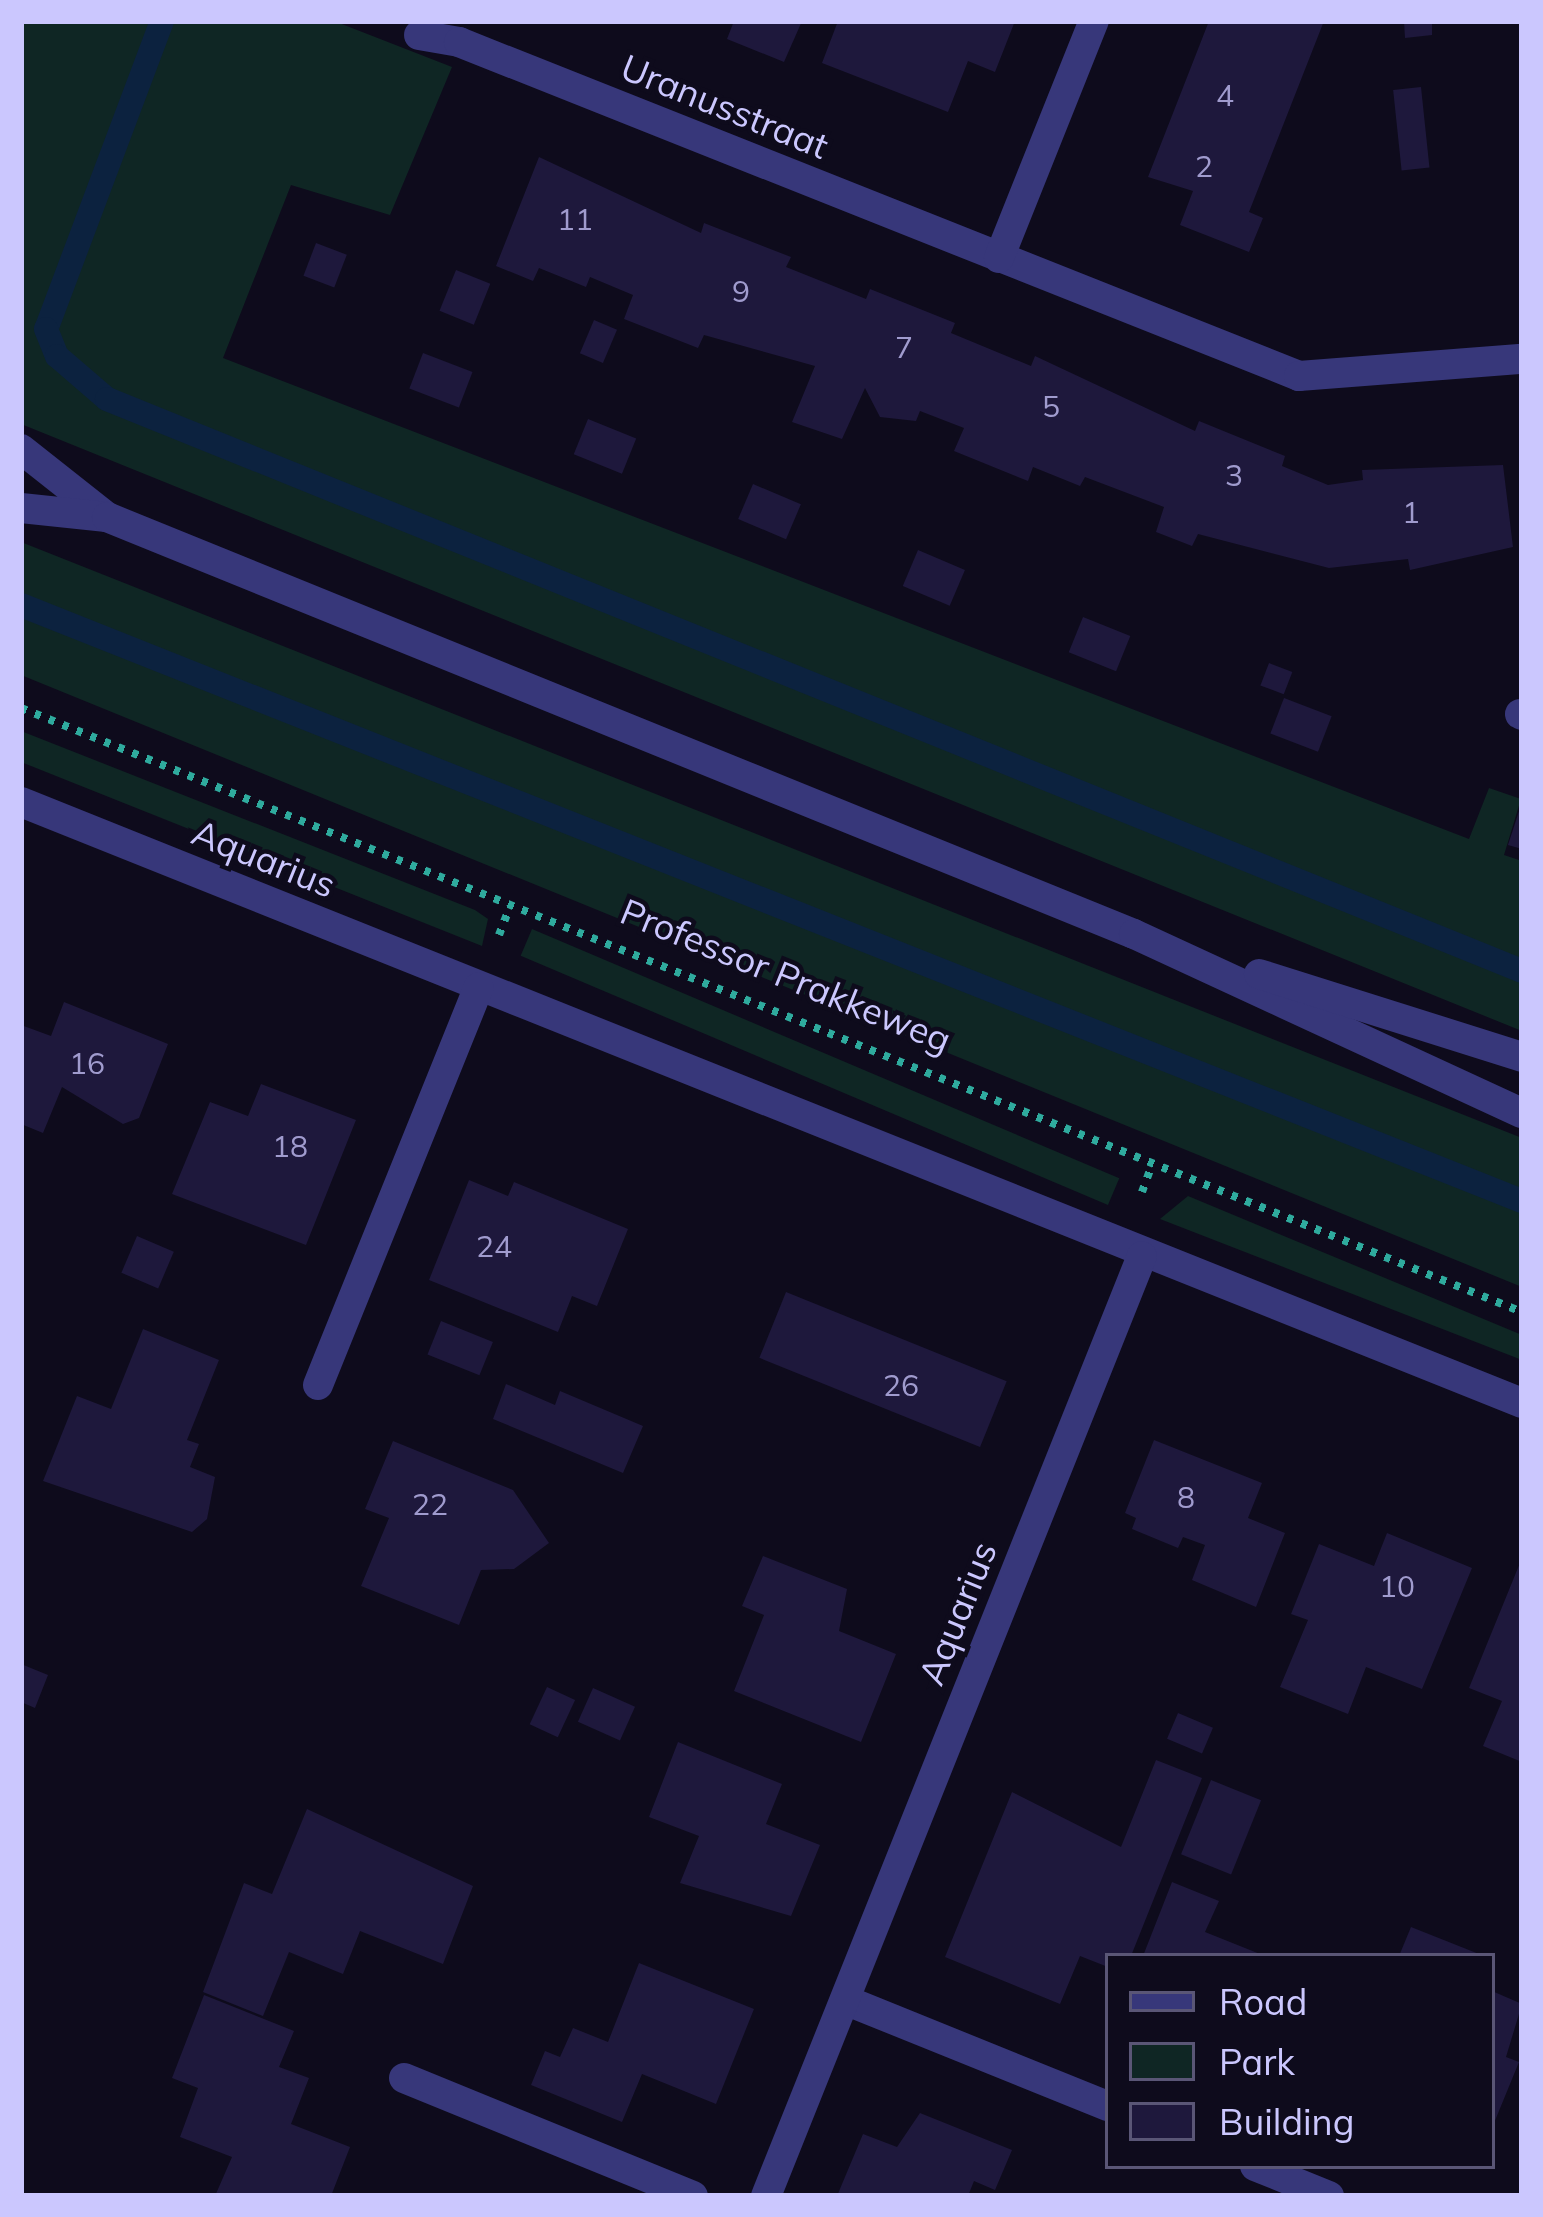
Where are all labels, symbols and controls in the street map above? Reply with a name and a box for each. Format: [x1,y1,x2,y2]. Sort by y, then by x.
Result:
street label: Uranusstraat [615,45,835,167]
house number: 4 [1216,77,1234,113]
house number: 2 [1195,148,1213,184]
house number: 11 [557,201,593,237]
house number: 9 [732,273,750,309]
house number: 7 [895,329,913,365]
house number: 5 [1042,388,1060,424]
house number: 3 [1225,457,1243,493]
house number: 1 [1402,494,1420,530]
street label: Aquarius [186,810,342,906]
street label: Professor Prakkeweg [615,889,957,1061]
house number: 16 [69,1045,105,1081]
house number: 18 [272,1128,308,1164]
house number: 24 [476,1228,512,1264]
house number: 26 [883,1367,919,1403]
house number: 8 [1177,1479,1195,1515]
house number: 22 [412,1486,448,1522]
street label: Aquarius [909,1535,1005,1691]
house number: 10 [1379,1568,1415,1604]
legend [1105,1953,1495,2169]
text: Road [1219,1979,1307,2024]
text: Park [1219,2039,1295,2084]
text: Building [1219,2099,1354,2144]

